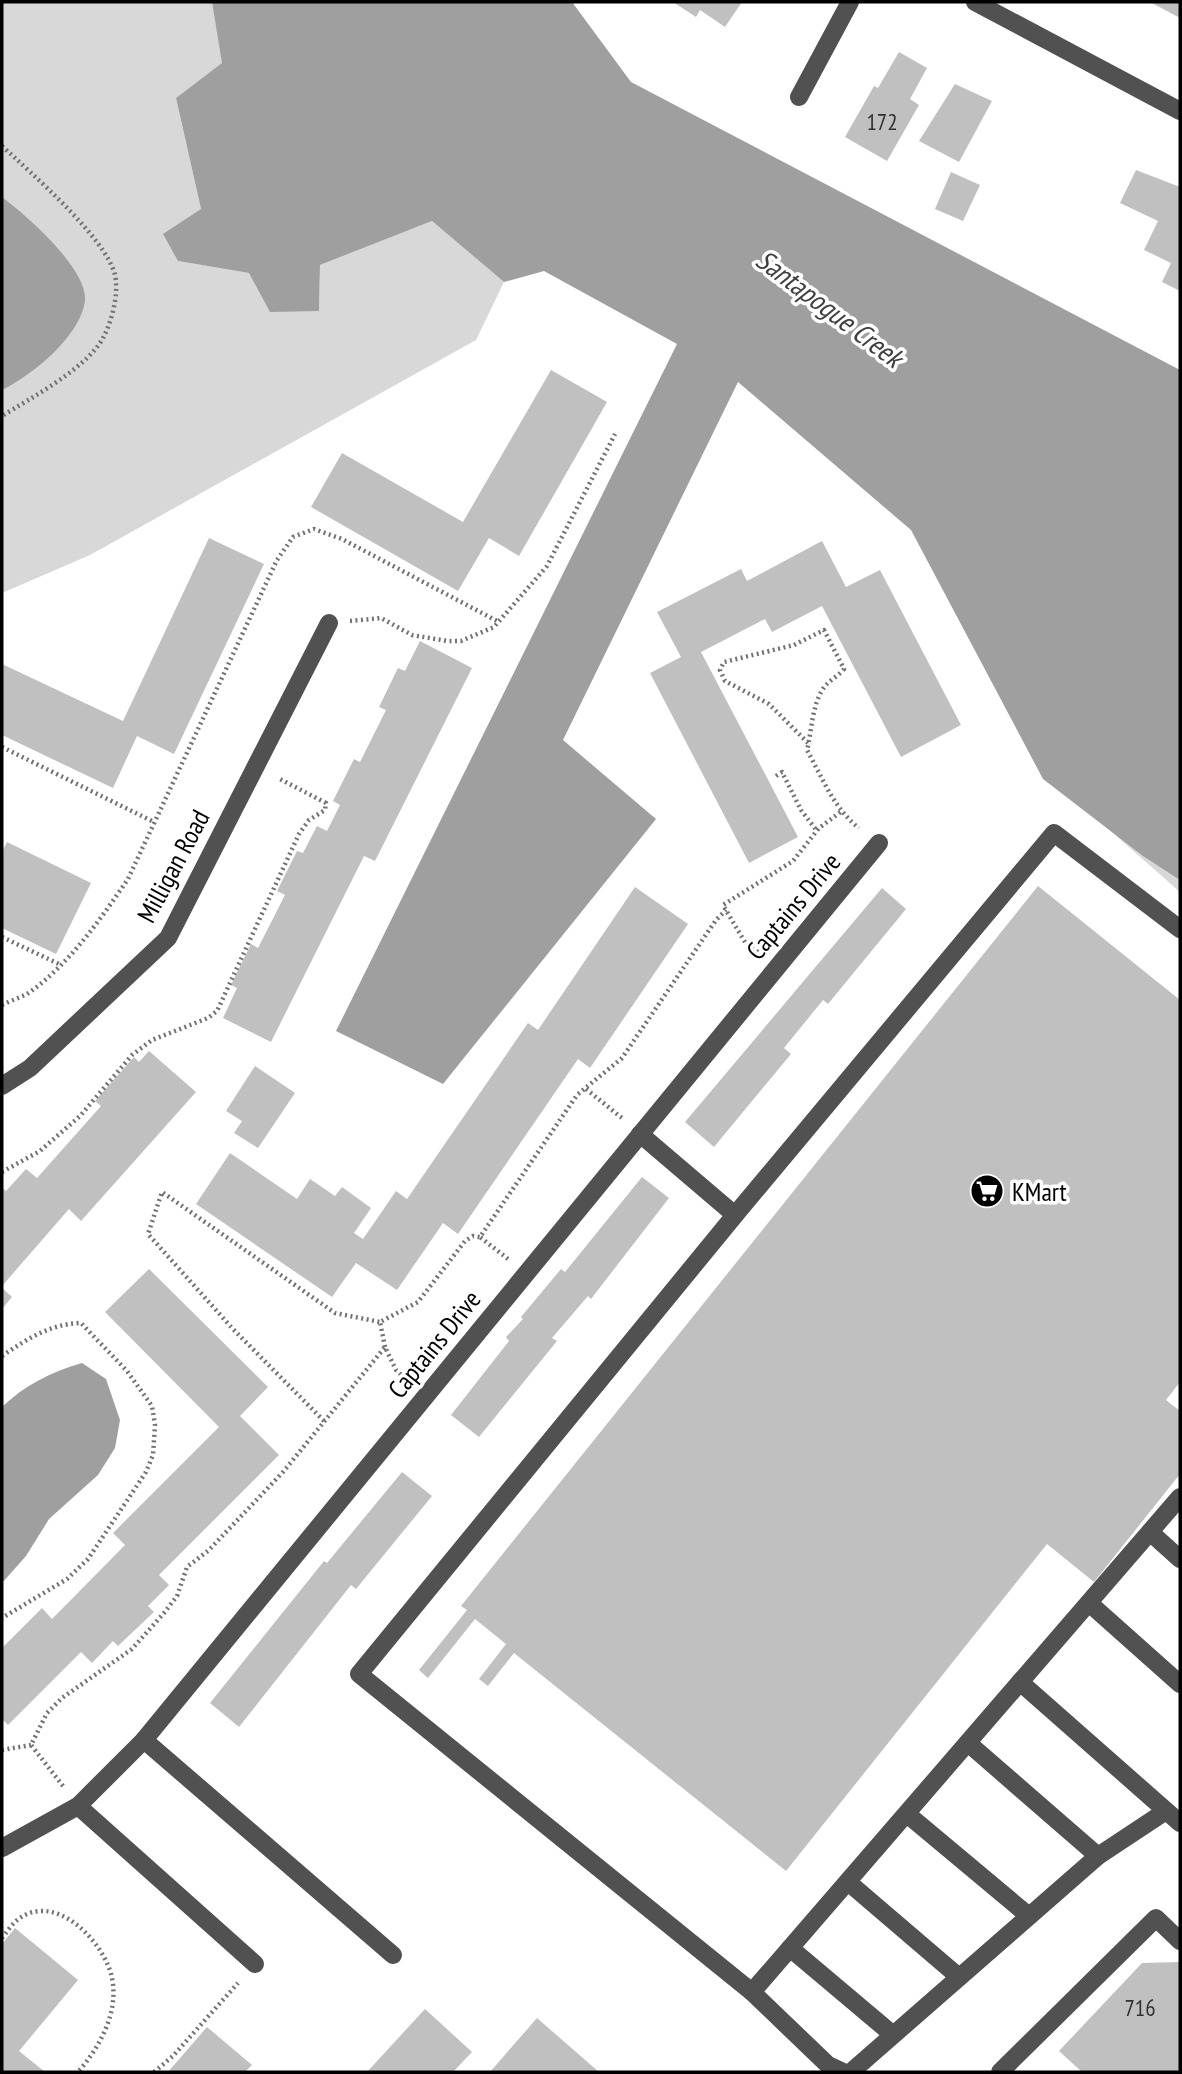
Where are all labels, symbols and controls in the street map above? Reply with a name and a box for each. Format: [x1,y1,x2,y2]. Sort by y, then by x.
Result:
house number: 172 [866,107,898,136]
water label: Santapogue Creek [749,241,913,377]
street label: Milligan Road [130,804,216,928]
street label: Captains Drive [739,846,847,966]
supermarket icon: KMart [968,1172,1006,1210]
place label: KMart [1012,1175,1067,1208]
street label: Captains Drive [380,1283,488,1405]
house number: 716 [1124,1993,1156,2022]

